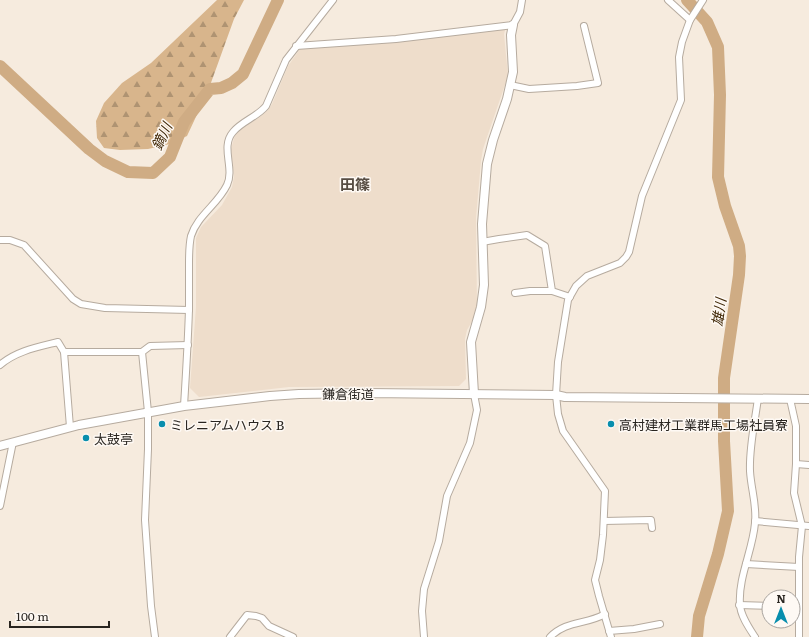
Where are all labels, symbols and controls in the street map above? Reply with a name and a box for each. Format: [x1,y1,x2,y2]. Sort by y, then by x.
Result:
water label: 鏑川 [146,117,177,153]
district label: 田篠 [340,172,370,195]
water label: 雄川 [706,295,730,327]
street label: 鎌倉街道 [322,384,374,403]
place label: ミレニアムハウス B [170,415,285,434]
place label: 高村建材工業群馬工場社員寮 [619,415,788,434]
marker: ミレニアムハウス B [157,419,167,429]
marker: 高村建材工業群馬工場社員寮 [606,419,616,429]
place label: 太鼓亭 [94,429,133,448]
marker: 太鼓亭 [81,433,91,443]
north arrow [761,589,801,629]
text: N [776,590,786,606]
scale bar [10,603,109,629]
text: 100 m [16,607,49,625]

